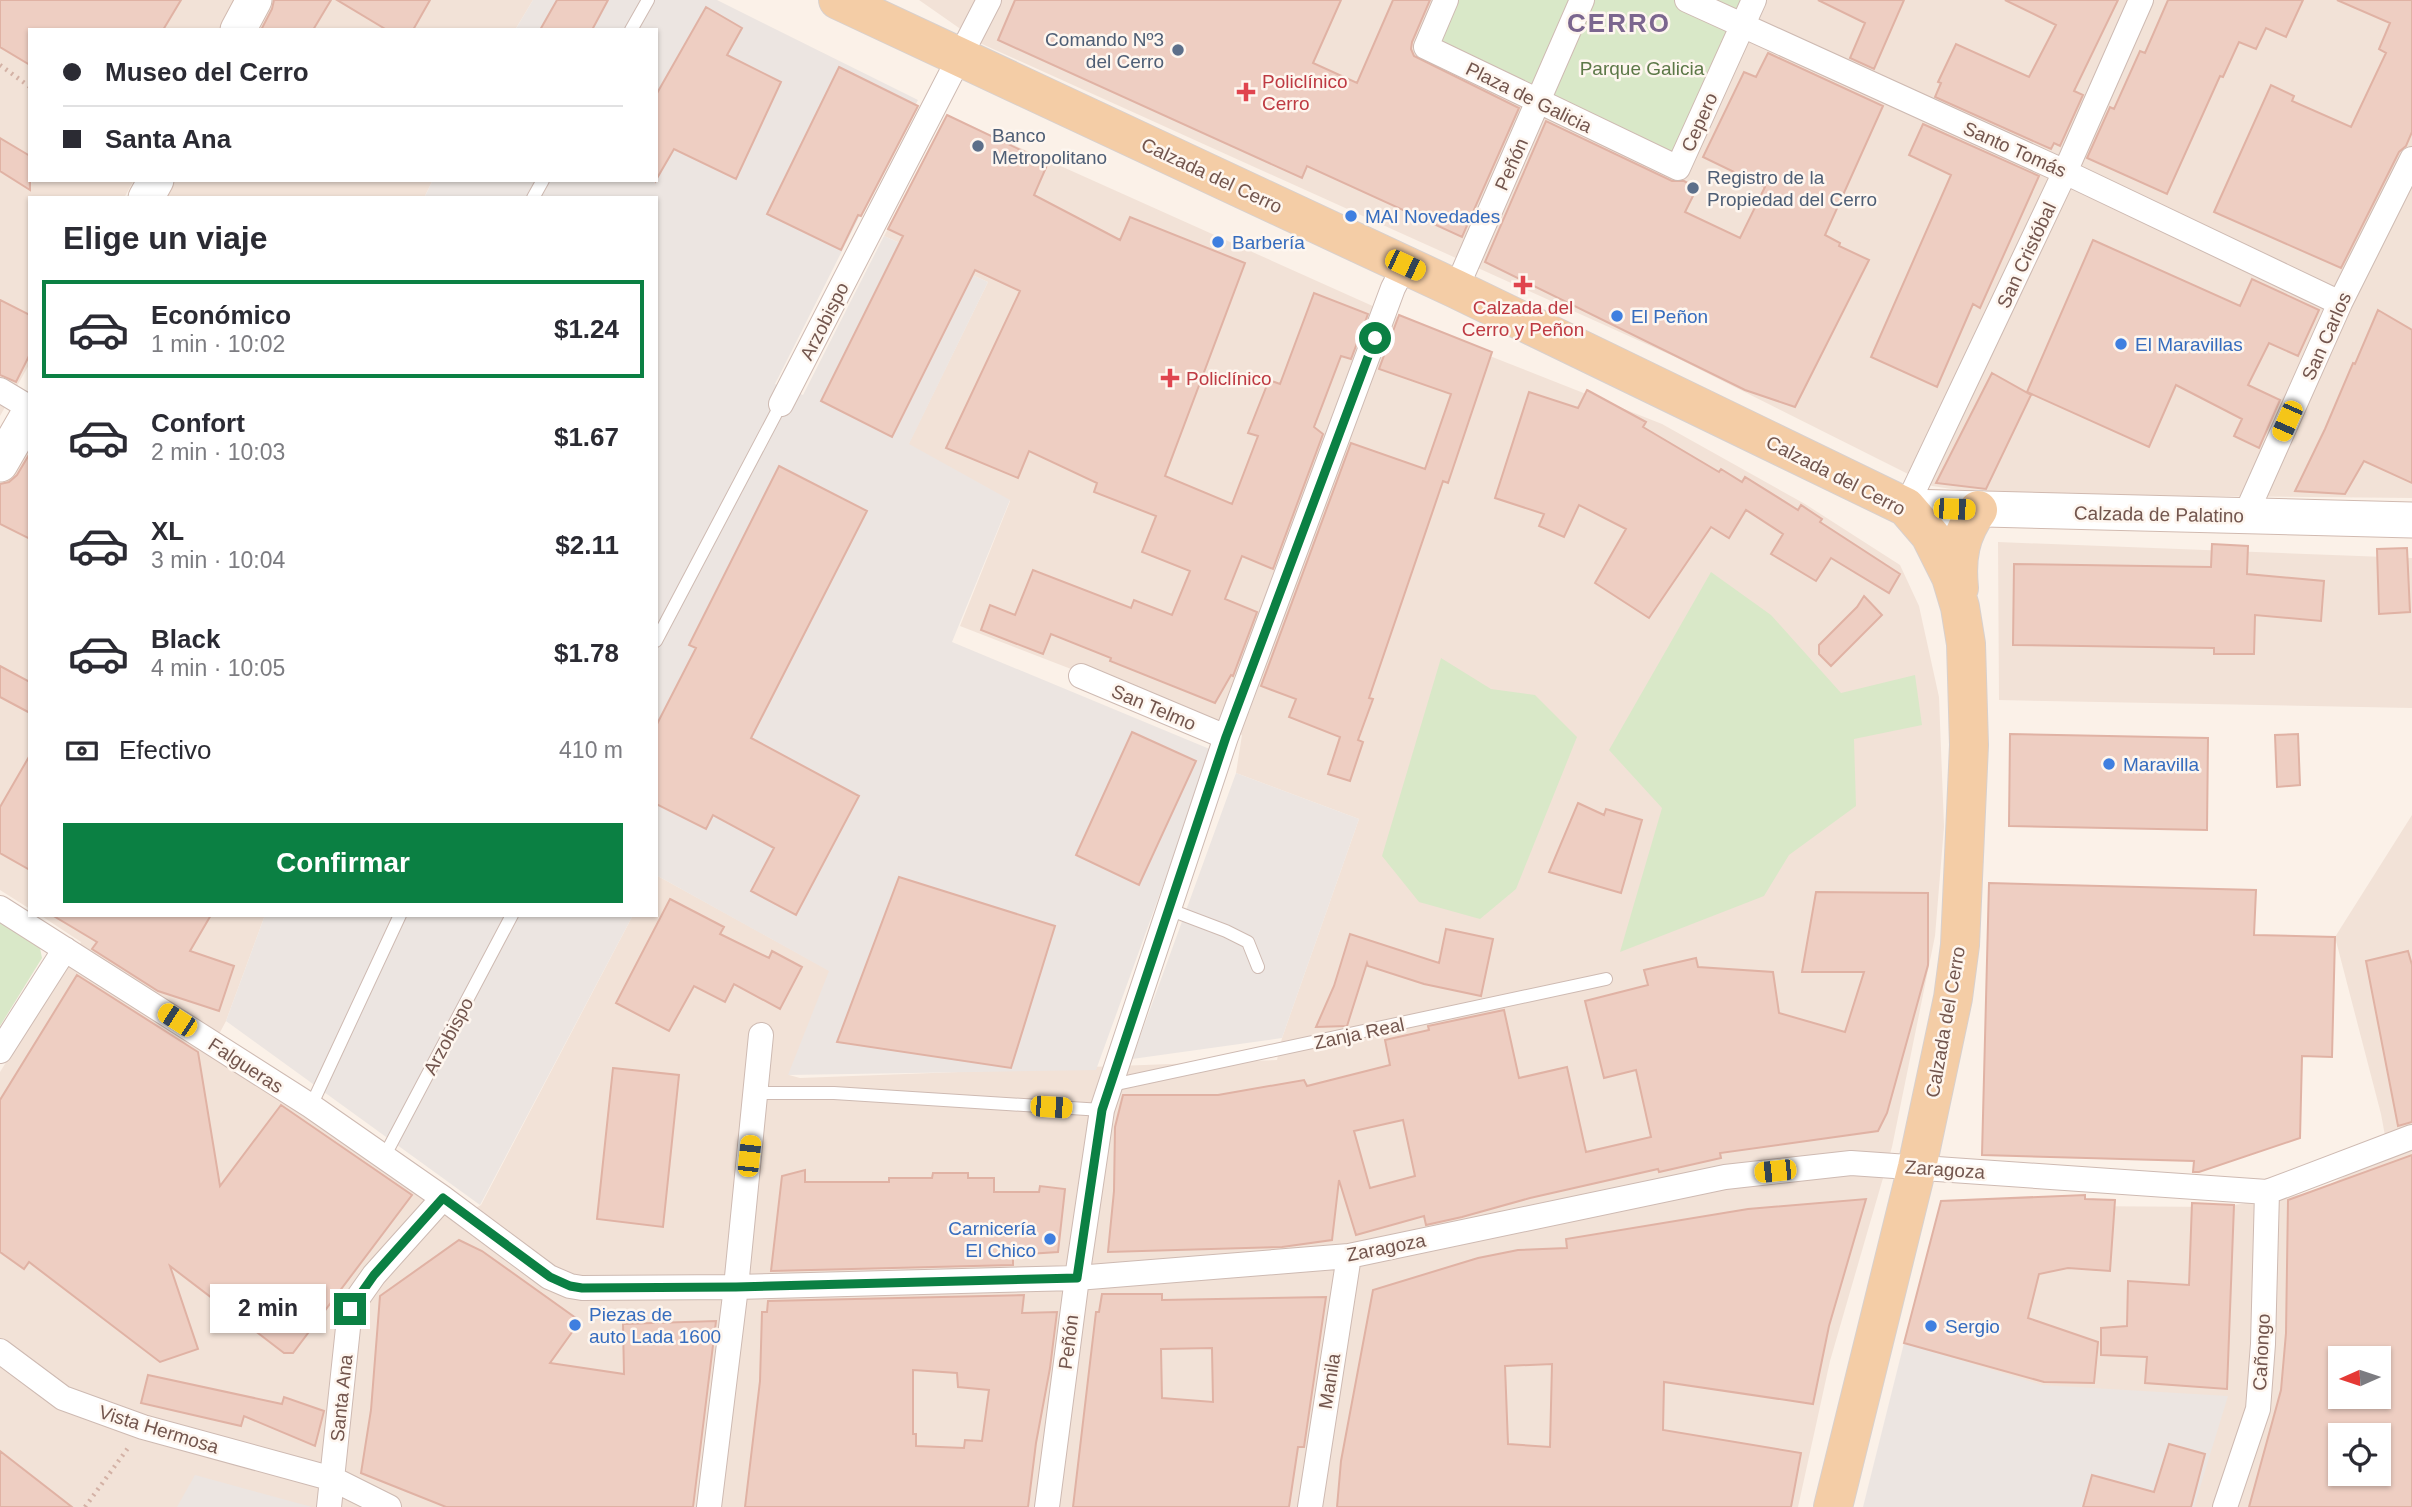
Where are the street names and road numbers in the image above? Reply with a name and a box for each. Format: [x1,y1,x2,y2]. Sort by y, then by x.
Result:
street label: Plaza de Galicia [1462,58,1595,137]
street label: Cepero [1677,89,1722,155]
street label: Santo Tomás [1960,117,2070,182]
street label: Calzada del Cerro [1138,134,1286,217]
street label: Peñón [1491,135,1532,194]
street label: San Cristóbal [1993,199,2060,311]
street label: Arzobispo [796,279,853,364]
street label: San Carlos [2298,289,2355,383]
street label: Calzada del Cerro [1763,431,1909,520]
street label: Calzada de Palatino [2074,503,2244,526]
street label: San Telmo [1109,680,1199,735]
street label: Calzada del Cerro [1922,945,1969,1099]
street label: Arzobispo [419,994,478,1078]
street label: Zanja Real [1312,1014,1406,1053]
street label: Falgueras [205,1034,287,1097]
street label: Zaragoza [1904,1156,1986,1183]
street label: Zaragoza [1345,1229,1428,1265]
street label: Cañongo [2249,1313,2274,1391]
street label: Peñón [1055,1314,1082,1371]
street label: Manila [1315,1351,1344,1410]
street label: Santa Ana [326,1353,357,1443]
street label: Vista Hermosa [96,1401,222,1458]

